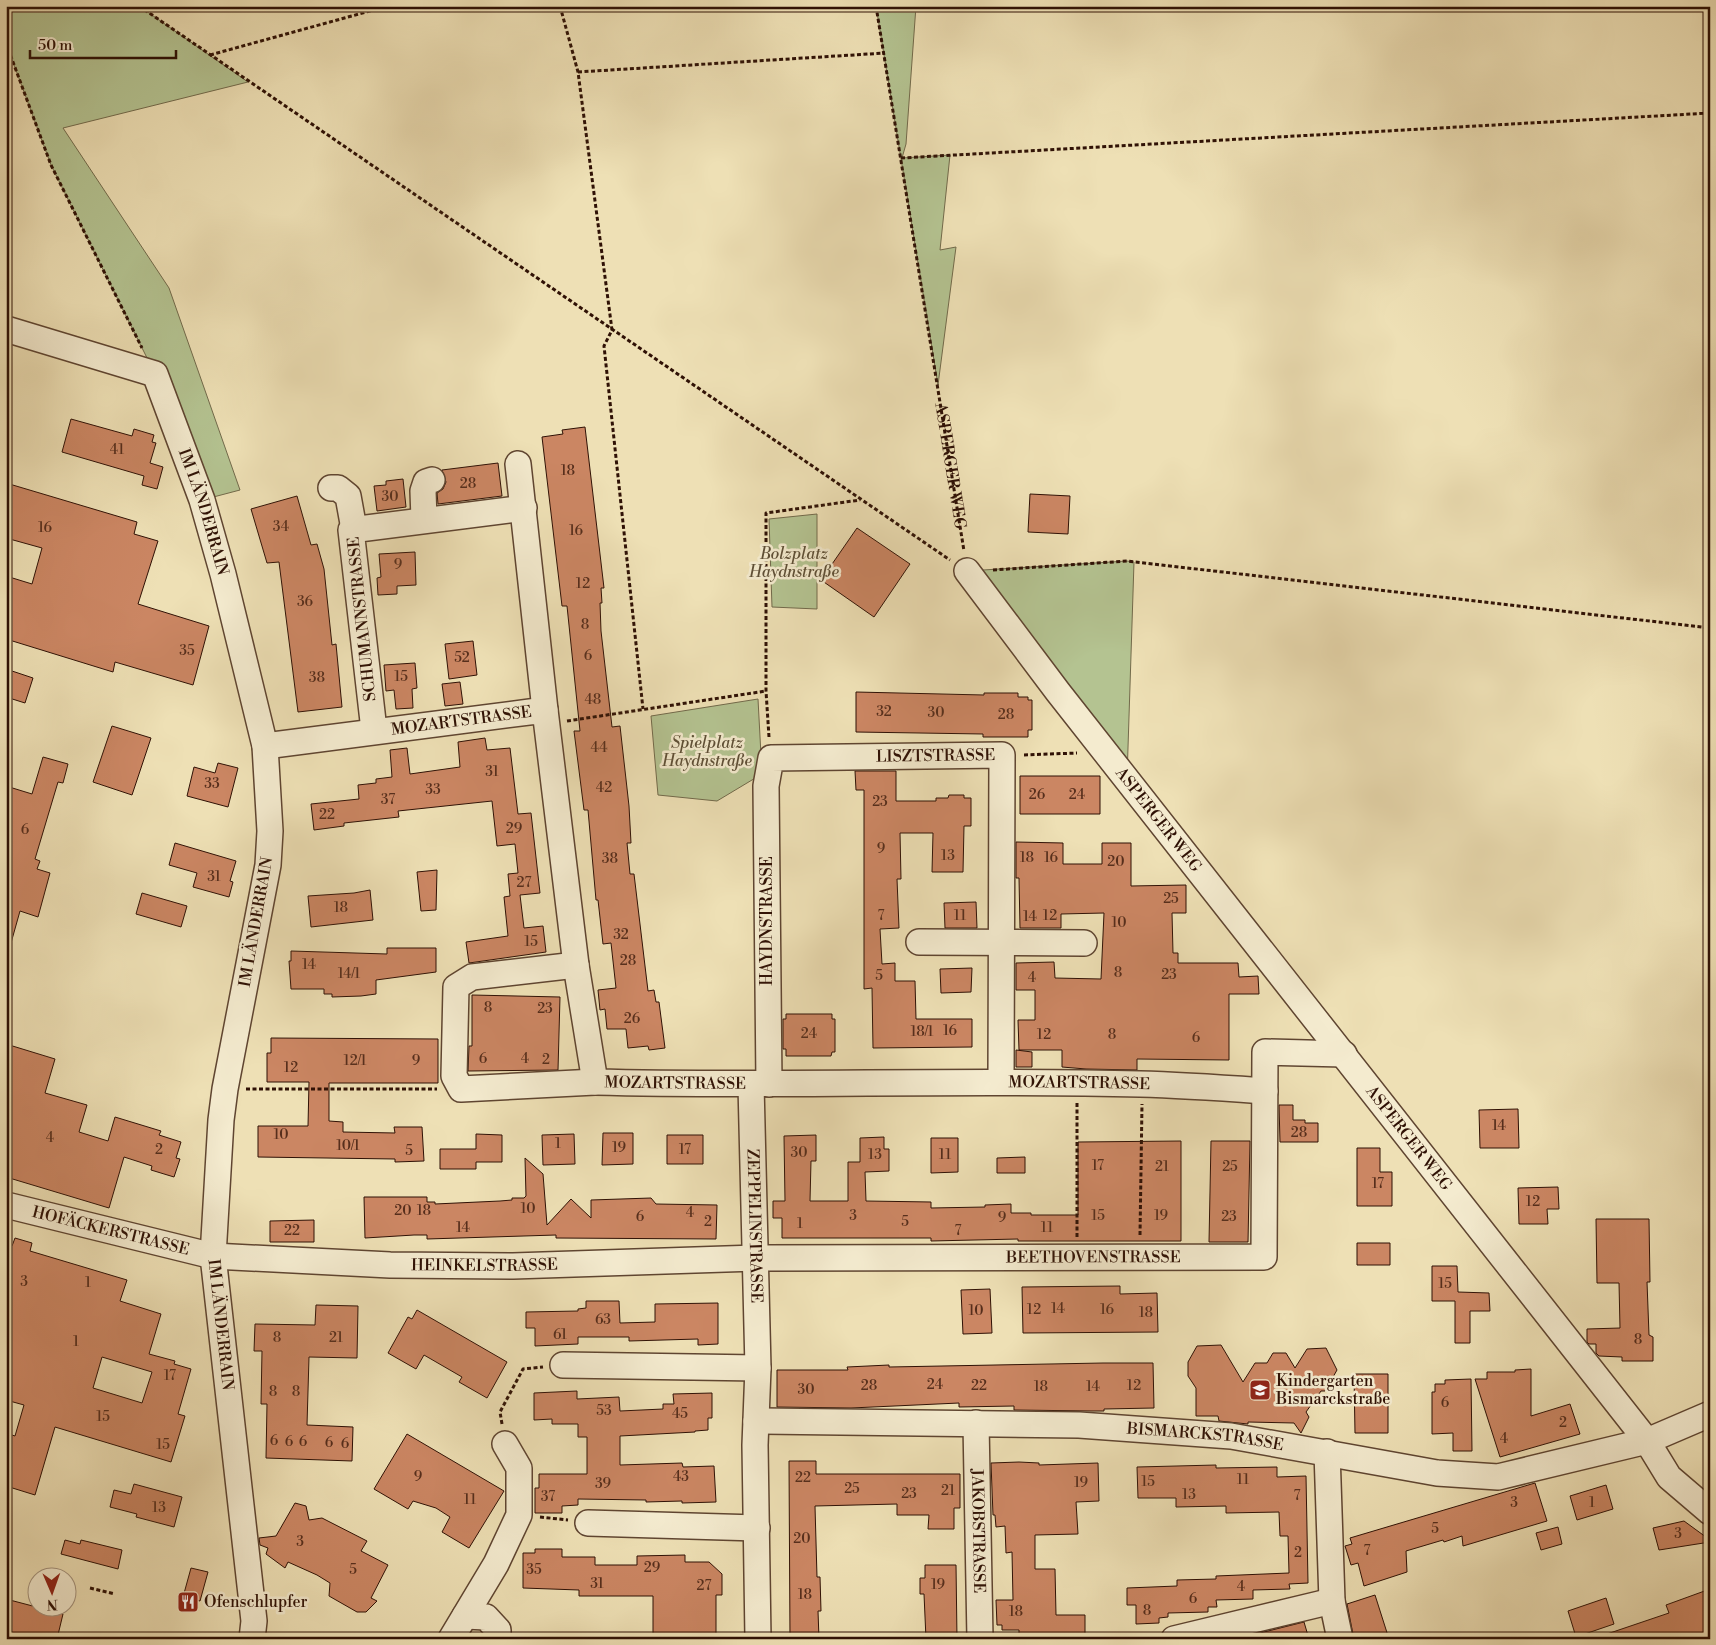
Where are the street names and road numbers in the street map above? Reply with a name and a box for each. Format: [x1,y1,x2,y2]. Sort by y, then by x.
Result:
street label: ASPERGER WEG [930,400,970,531]
street label: IM LÄNDERRAIN [174,446,233,578]
street label: SCHUMANNSTRASSE [343,536,381,702]
street label: MOZARTSTRASSE [390,702,533,740]
street label: LISZTSTRASSE [876,745,995,767]
street label: ASPERGER WEG [1111,763,1206,876]
street label: IM LÄNDERRAIN [234,855,277,989]
street label: HAYDNSTRASSE [757,856,777,986]
street label: MOZARTSTRASSE [604,1072,746,1094]
street label: MOZARTSTRASSE [1008,1072,1150,1094]
street label: ASPERGER WEG [1361,1081,1456,1195]
street label: ZEPPELINSTRASSE [743,1148,766,1304]
street label: HOFÄCKERSTRASSE [30,1202,192,1260]
street label: BEETHOVENSTRASSE [1005,1247,1181,1268]
street label: HEINKELSTRASSE [411,1255,558,1276]
street label: IM LÄNDERRAIN [203,1258,238,1391]
street label: BISMARCKSTRASSE [1125,1418,1285,1455]
street label: JAKOBSTRASSE [967,1468,989,1593]

